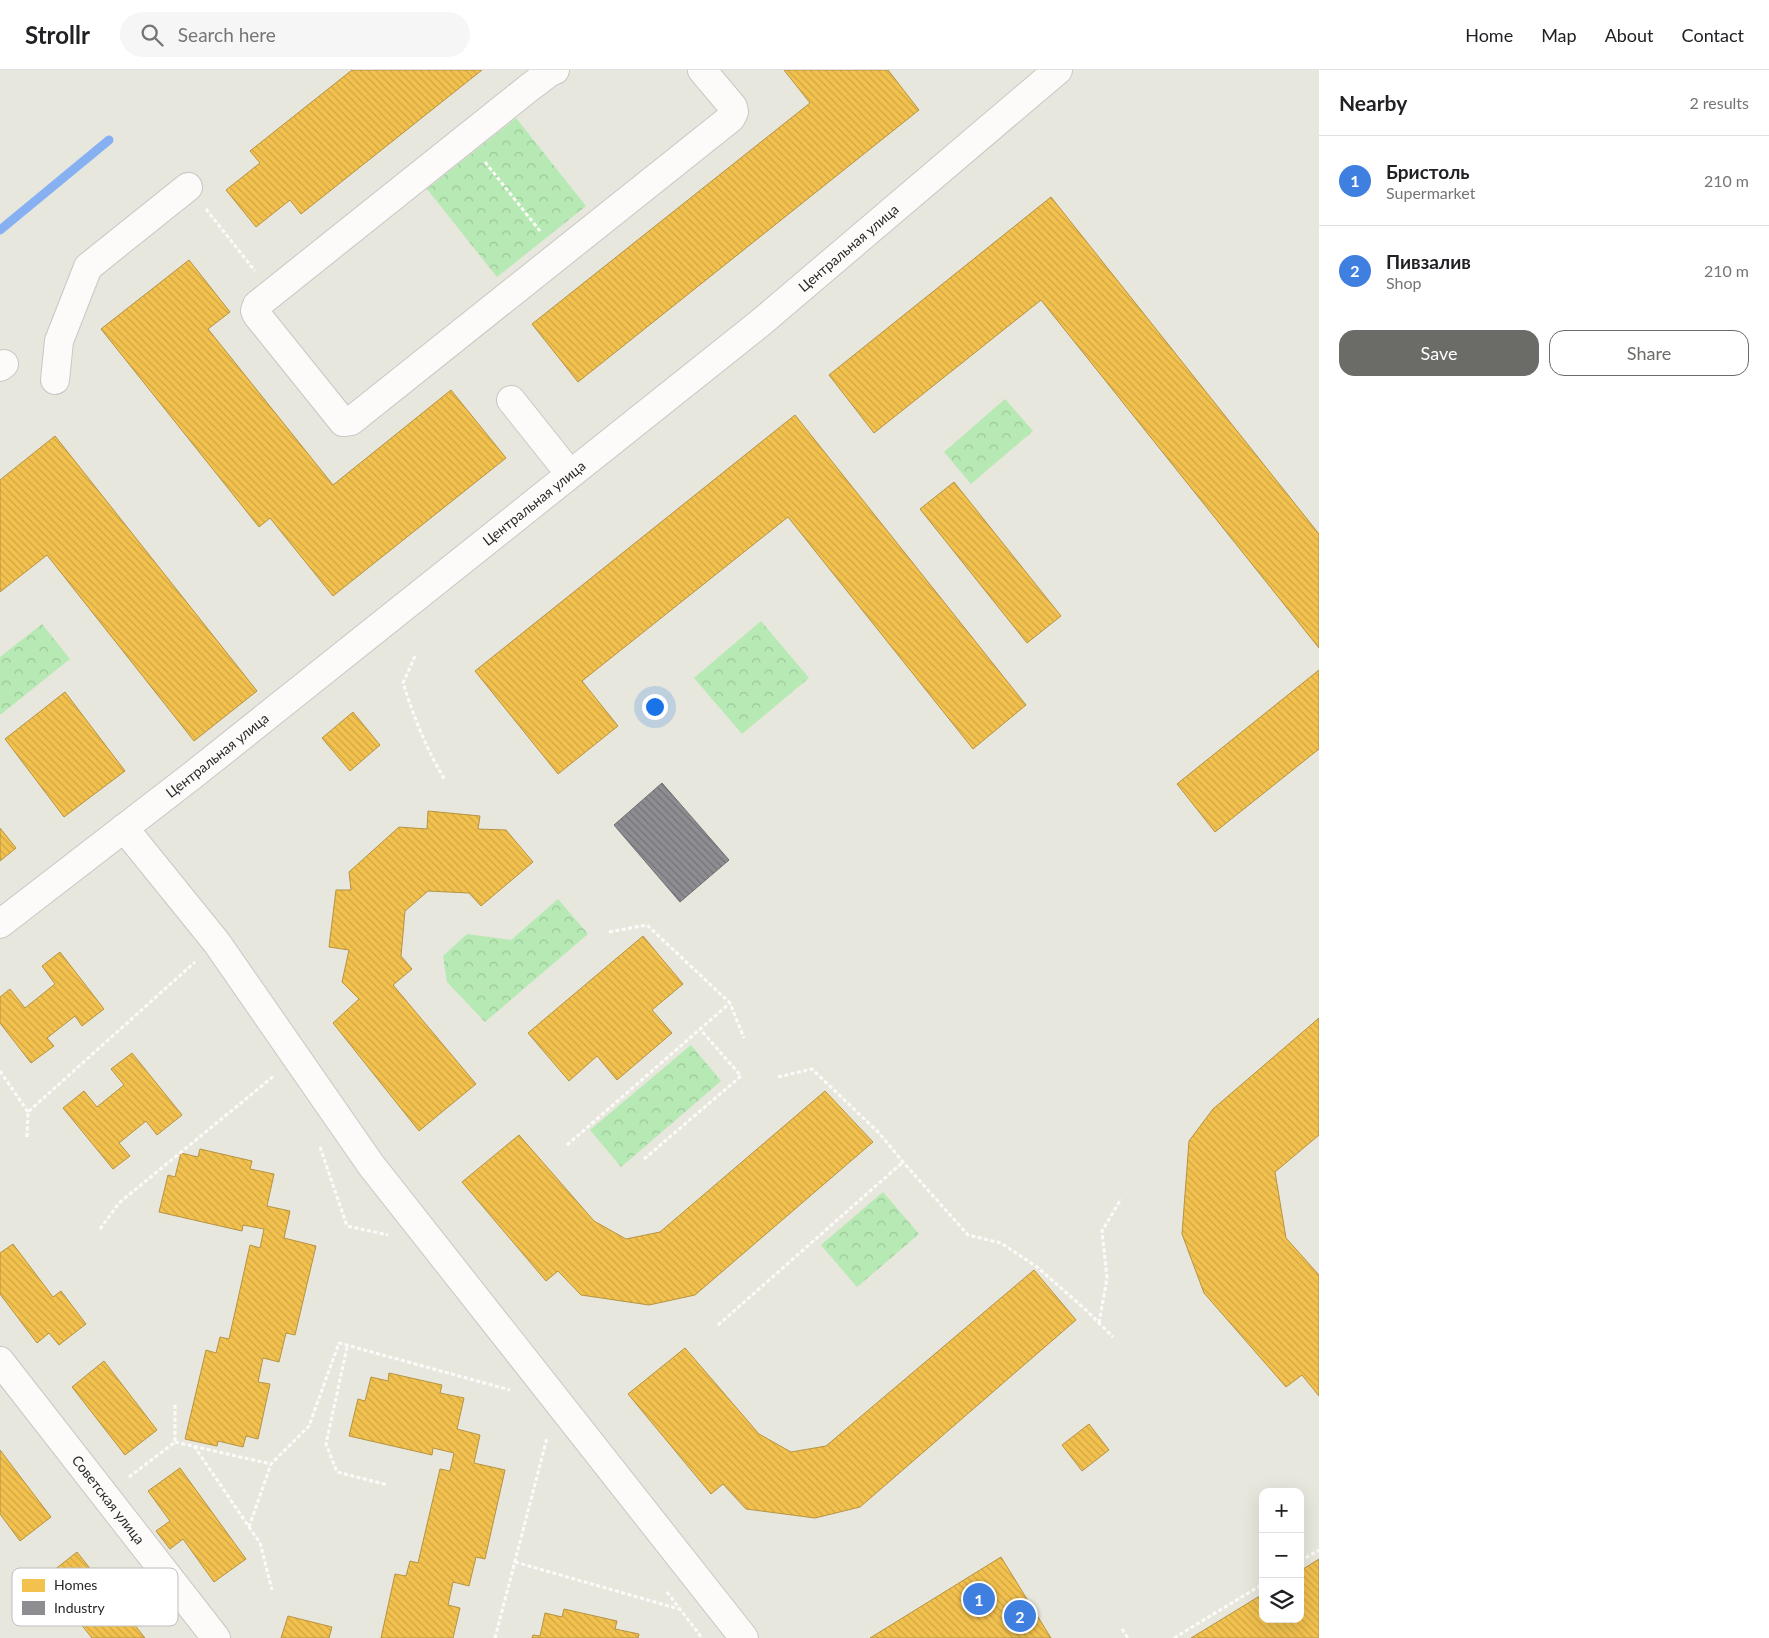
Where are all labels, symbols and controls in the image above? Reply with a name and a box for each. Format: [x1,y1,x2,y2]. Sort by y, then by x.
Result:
search box [120,12,470,57]
text: Strollr [25,20,90,49]
icon: search [138,21,166,49]
text: Search here [178,23,276,46]
text: Home [1465,24,1513,46]
text: Map [1541,24,1577,46]
text: About [1605,24,1654,46]
text: Contact [1682,24,1744,46]
text: Nearby [1339,90,1407,115]
text: 2 results [1689,93,1749,112]
text: Бристоль [1386,160,1470,183]
text: 1 [1350,171,1360,190]
text: 210 m [1704,171,1749,190]
text: Supermarket [1386,183,1475,202]
street label: Центральная улица [795,200,902,295]
text: Пивзалив [1386,250,1471,273]
text: 2 [1350,261,1360,280]
text: 210 m [1704,261,1749,280]
text: Shop [1386,273,1422,292]
button: Save [1339,330,1539,376]
button: Share [1549,330,1749,376]
street label: Центральная улица [479,457,589,549]
your location [642,694,668,720]
street label: Центральная улица [162,709,272,801]
street label: Советская улица [69,1452,149,1547]
map controls [1259,1488,1304,1623]
button: + [1259,1488,1304,1533]
button: − [1259,1533,1304,1578]
legend [12,1568,178,1626]
text: Homes [54,1576,97,1593]
button: layers [1259,1578,1304,1623]
pin: 1 [963,1580,995,1618]
pin: 2 [1004,1597,1036,1635]
text: Industry [54,1599,105,1616]

